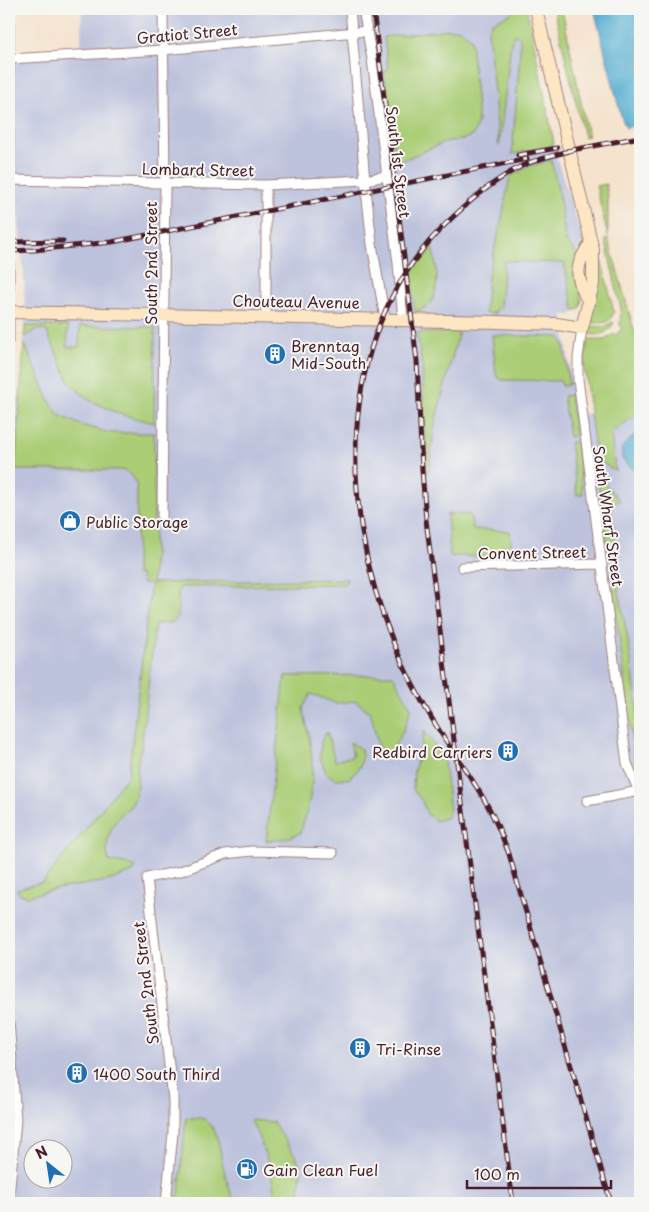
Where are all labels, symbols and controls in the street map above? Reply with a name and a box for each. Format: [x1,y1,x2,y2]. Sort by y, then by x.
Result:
street label: Gratiot Street [136,17,238,49]
street label: South 1st Street [381,105,417,219]
street label: Lombard Street [142,157,254,181]
street label: South 2nd Street [139,201,162,325]
street label: Chouteau Avenue [232,288,360,314]
place label: Brenntag Mid-South [291,334,366,374]
building icon: Brenntag Mid-South [263,342,287,366]
street label: South Wharf Street [588,444,630,588]
shop icon: Public Storage [58,509,82,533]
place label: Public Storage [86,510,188,533]
street label: Convent Street [478,540,586,564]
building icon: Redbird Carriers [496,739,520,763]
place label: Redbird Carriers [372,740,492,763]
street label: South 2nd Street [126,920,164,1046]
building icon: Tri-Rinse [348,1036,372,1060]
place label: Tri-Rinse [376,1037,441,1060]
building icon: 1400 South Third [65,1061,89,1085]
place label: 1400 South Third [93,1062,220,1085]
north arrow [22,1140,72,1190]
text: N [31,1140,51,1164]
fuel station icon: Gain Clean Fuel [235,1157,259,1181]
scale bar [467,1157,610,1189]
place label: Gain Clean Fuel [263,1158,378,1181]
text: 100 m [474,1162,520,1185]

